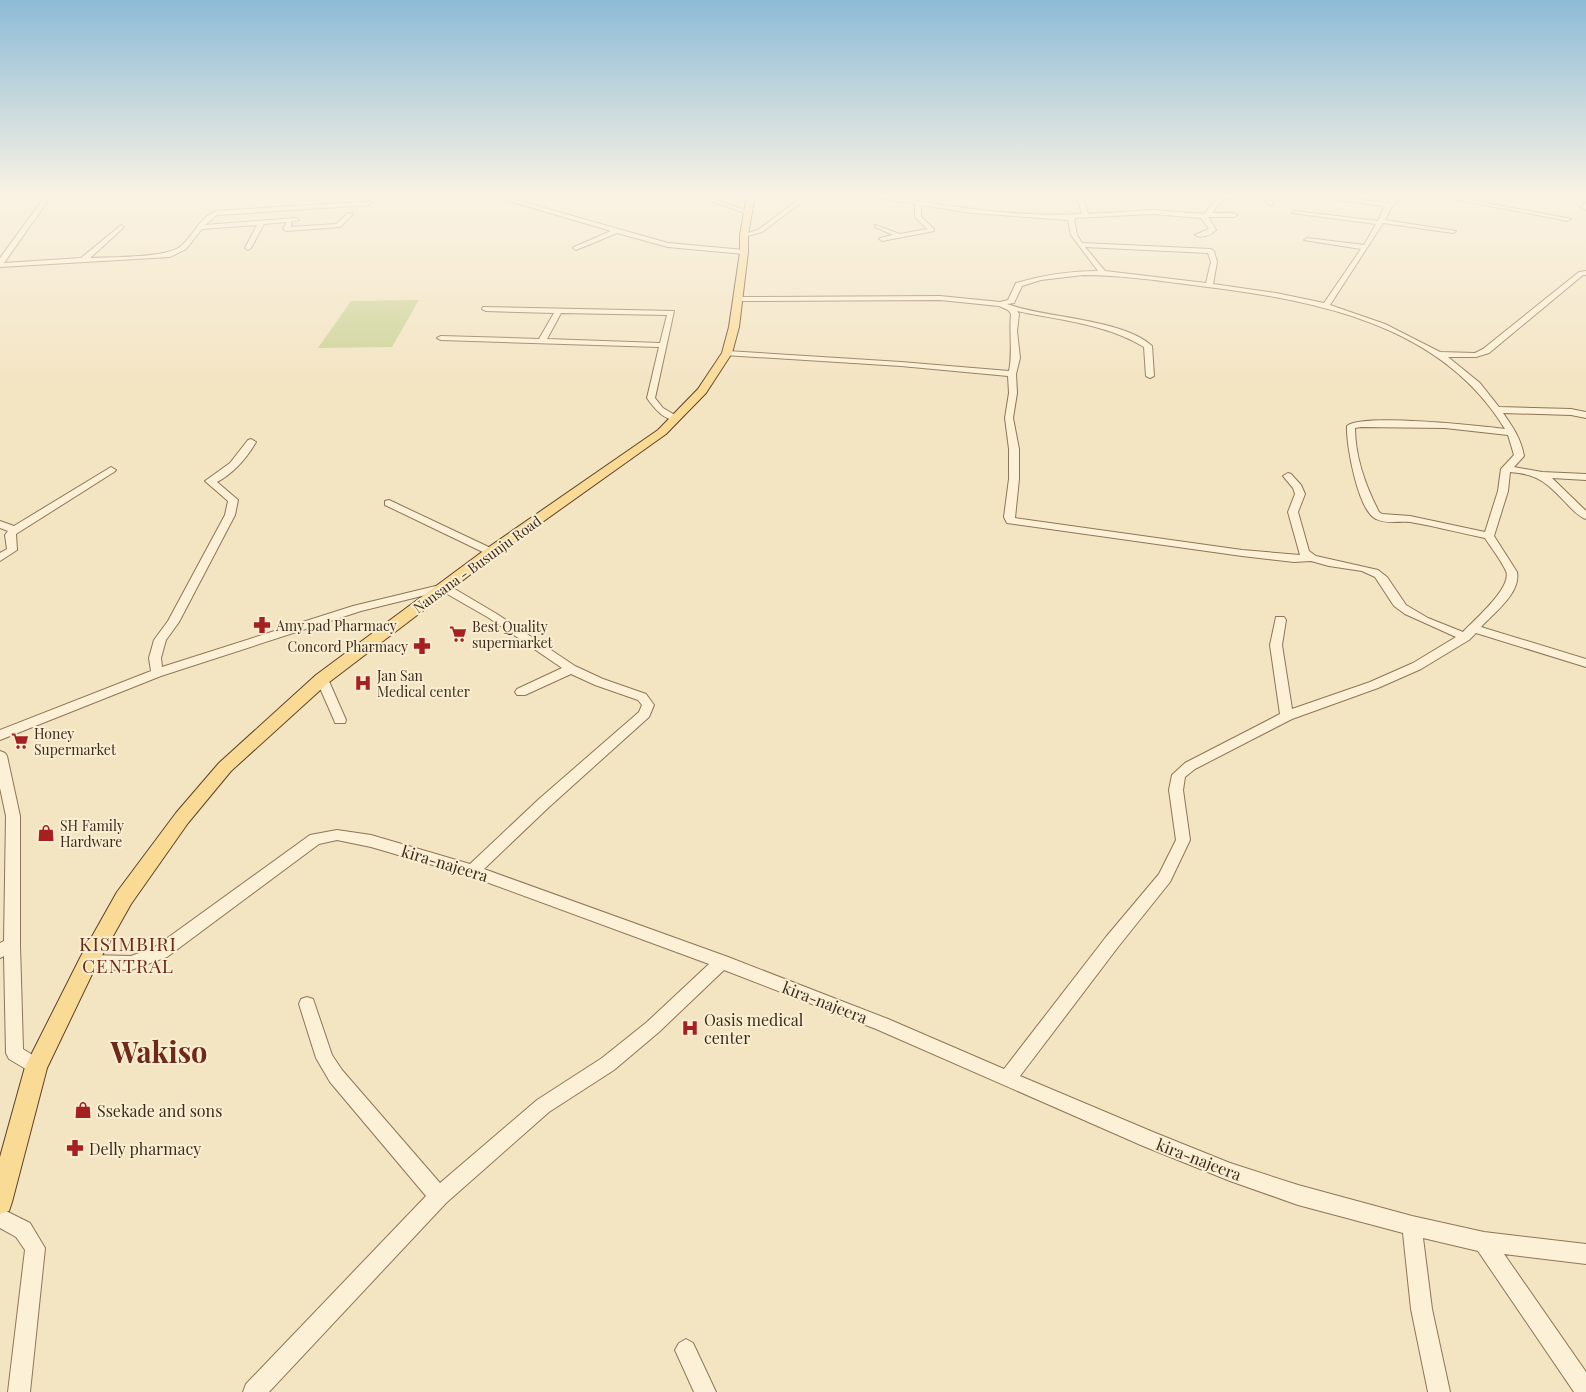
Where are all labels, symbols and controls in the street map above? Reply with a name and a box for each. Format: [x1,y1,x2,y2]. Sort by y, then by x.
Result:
street label: Nansana - Busunju Road [409,511,545,617]
pharmacy icon: Amy pad Pharmacy [252,615,272,635]
place label: Amy pad Pharmacy [275,616,397,635]
place label: Best Quality supermarket [472,617,554,652]
supermarket icon: Best Quality supermarket [448,624,468,644]
pharmacy icon: Concord Pharmacy [412,636,432,656]
place label: Concord Pharmacy [288,637,408,656]
place label: Jan San Medical center [376,666,471,701]
hospital icon: Jan San Medical center [353,673,373,693]
place label: Honey Supermarket [34,724,117,759]
supermarket icon: Honey Supermarket [10,731,30,751]
place label: SH Family Hardware [60,816,124,851]
shop icon: SH Family Hardware [36,823,56,843]
street label: kira-najeera [399,840,491,886]
district label: KISIMBIRI CENTRAL [79,930,177,978]
street label: kira-najeera [779,976,871,1028]
place label: Oasis medical center [704,1009,804,1048]
hospital icon: Oasis medical center [680,1018,700,1038]
district label: Wakiso [109,1032,208,1070]
shop icon: Ssekade and sons [73,1100,93,1120]
place label: Ssekade and sons [97,1100,222,1121]
street label: kira-najeera [1153,1133,1245,1185]
pharmacy icon: Delly pharmacy [65,1138,85,1158]
place label: Delly pharmacy [89,1138,201,1159]

